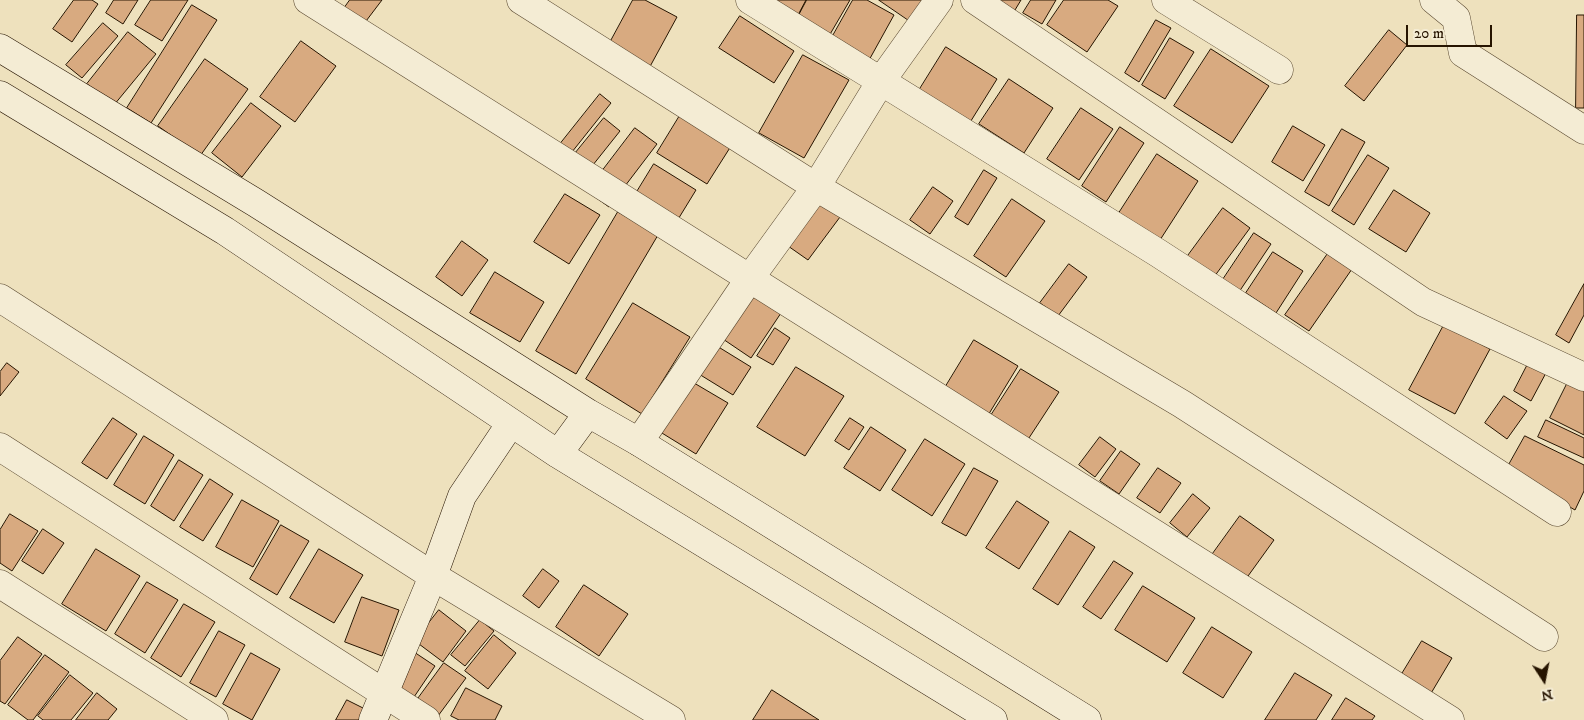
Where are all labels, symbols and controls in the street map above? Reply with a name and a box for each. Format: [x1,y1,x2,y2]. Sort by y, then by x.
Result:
scale bar [1409,15,1495,47]
text: 20 m [1414,24,1444,43]
north arrow [1519,655,1569,705]
text: N [1540,685,1554,705]

